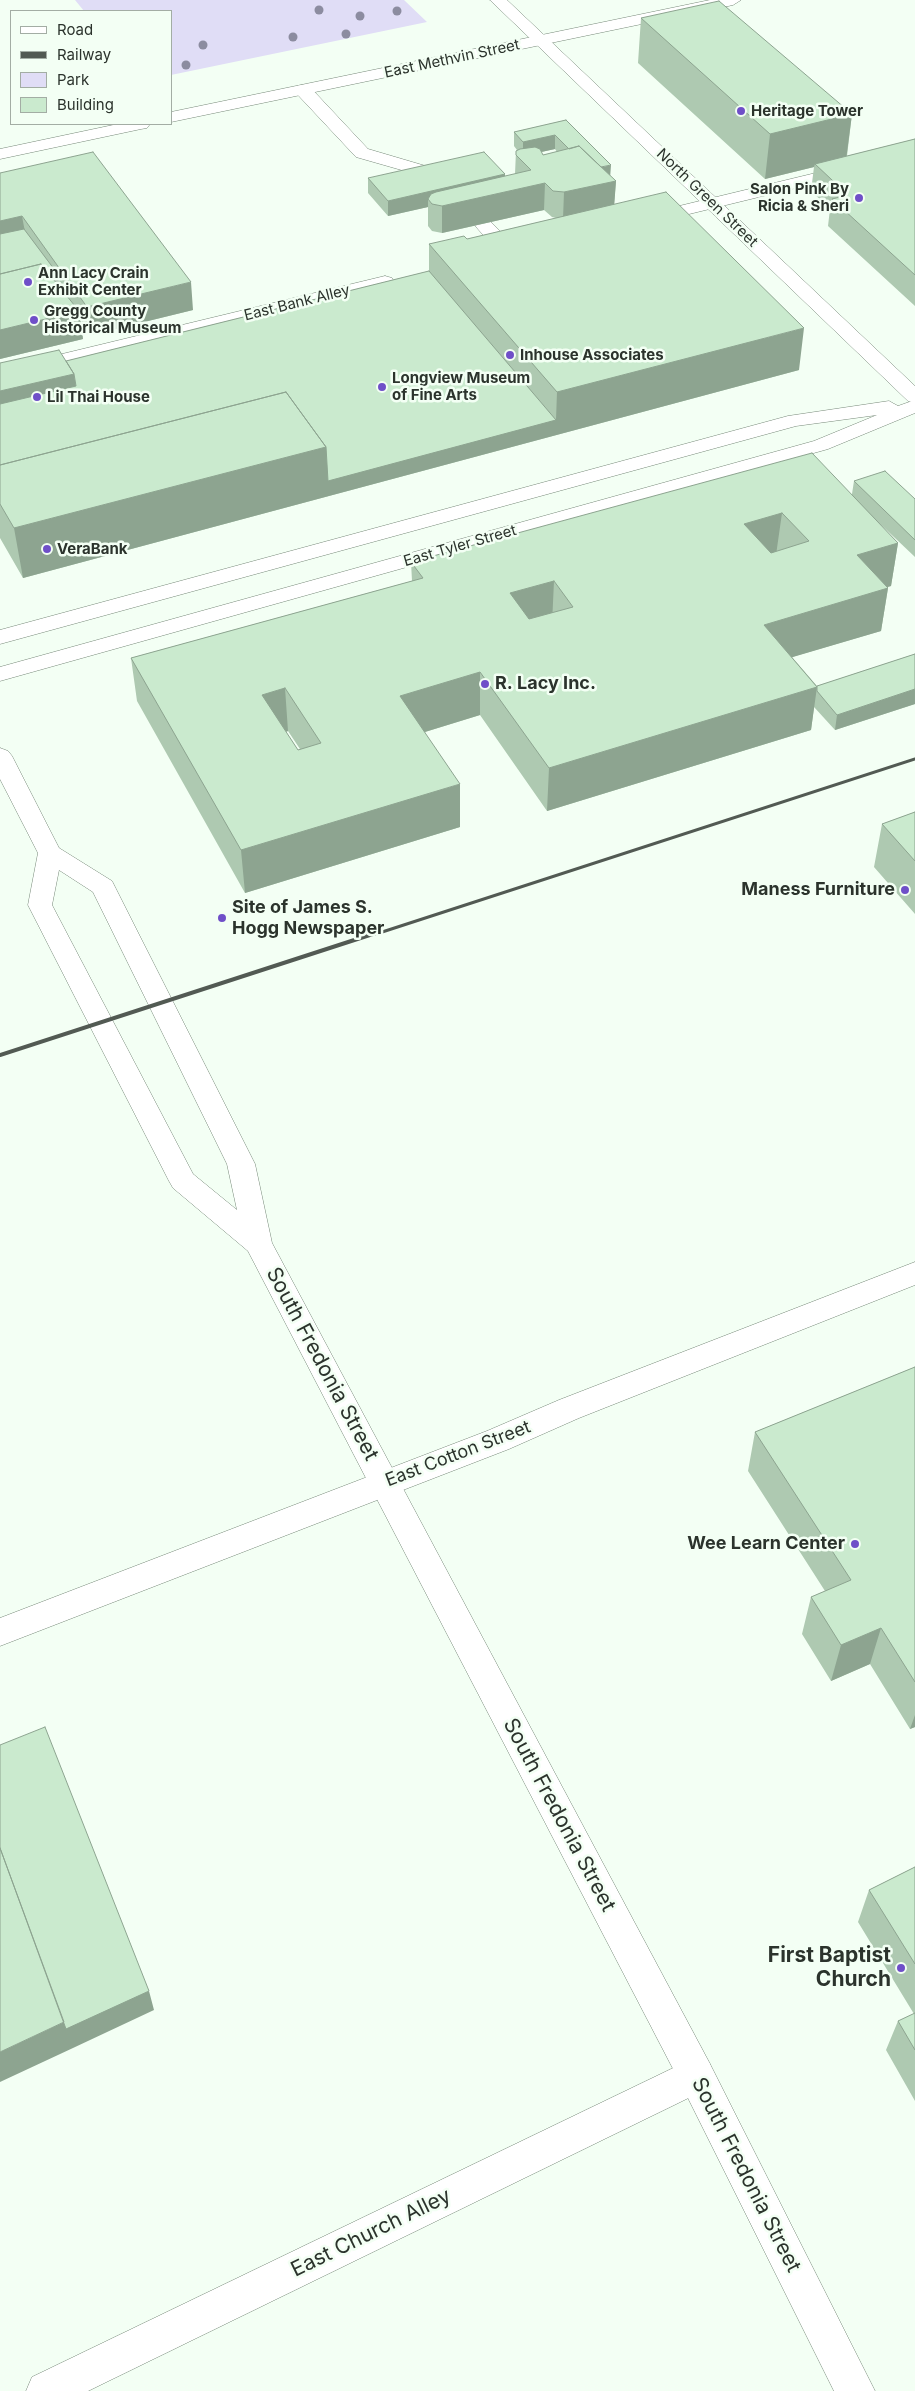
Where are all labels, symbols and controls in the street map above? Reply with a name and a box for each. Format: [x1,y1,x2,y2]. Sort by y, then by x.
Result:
legend [10,10,172,125]
text: Road [57,20,93,39]
street label: East Methvin Street [383,36,521,82]
text: Railway [57,45,111,64]
text: Park [57,70,89,89]
text: Building [57,95,114,114]
place label: Heritage Tower [751,102,863,120]
marker: Heritage Tower [735,105,747,117]
street label: North Green Street [653,145,761,251]
place label: Salon Pink By Ricia & Sheri [750,180,849,215]
marker: Salon Pink By Ricia & Sheri [853,192,865,204]
place label: Ann Lacy Crain Exhibit Center [38,264,149,299]
marker: Ann Lacy Crain Exhibit Center [22,276,34,288]
street label: East Bank Alley [242,281,352,325]
place label: Gregg County Historical Museum [44,302,181,337]
marker: Gregg County Historical Museum [28,314,40,326]
place label: Inhouse Associates [520,346,664,364]
marker: Inhouse Associates [504,349,516,361]
place label: Longview Museum of Fine Arts [392,369,530,404]
marker: Longview Museum of Fine Arts [376,381,388,393]
place label: Lil Thai House [47,388,150,406]
marker: Lil Thai House [31,391,43,403]
street label: East Tyler Street [402,521,518,571]
place label: VeraBank [57,540,128,558]
marker: VeraBank [41,543,53,555]
place label: R. Lacy Inc. [495,673,596,695]
marker: R. Lacy Inc. [479,678,491,690]
place label: Maness Furniture [741,879,895,901]
marker: Maness Furniture [899,884,911,896]
place label: Site of James S. Hogg Newspaper [232,897,384,940]
marker: Site of James S. Hogg Newspaper [216,912,228,924]
street label: South Fredonia Street [260,1263,384,1465]
street label: East Cotton Street [382,1416,534,1492]
place label: Wee Learn Center [687,1533,845,1555]
marker: Wee Learn Center [849,1538,861,1550]
street label: South Fredonia Street [497,1714,621,1916]
place label: First Baptist Church [768,1943,891,1993]
marker: First Baptist Church [895,1962,907,1974]
street label: South Fredonia Street [686,2073,806,2277]
street label: East Church Alley [287,2183,455,2283]

